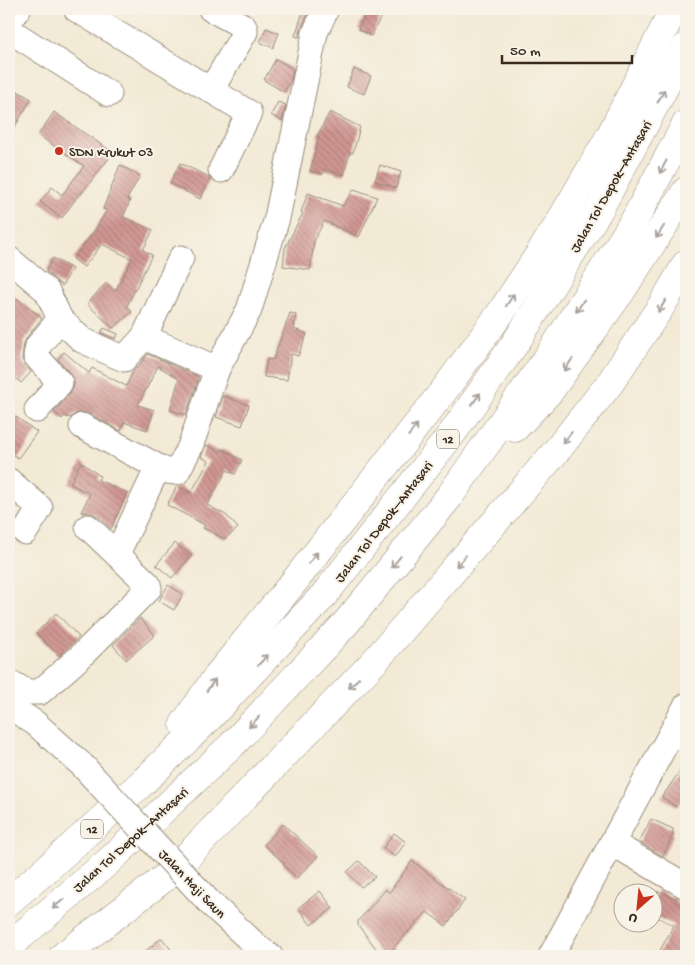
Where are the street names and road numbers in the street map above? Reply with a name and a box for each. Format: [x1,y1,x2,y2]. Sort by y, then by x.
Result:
street label: Jalan Tol Depok–Antasari [567,118,657,256]
road number: 12 [437,429,459,448]
street label: Jalan Tol Depok–Antasari [332,458,438,587]
street label: Jalan Tol Depok–Antasari [70,784,193,897]
road number: 12 [81,820,103,839]
street label: Jalan Haji Saun [154,847,229,923]

